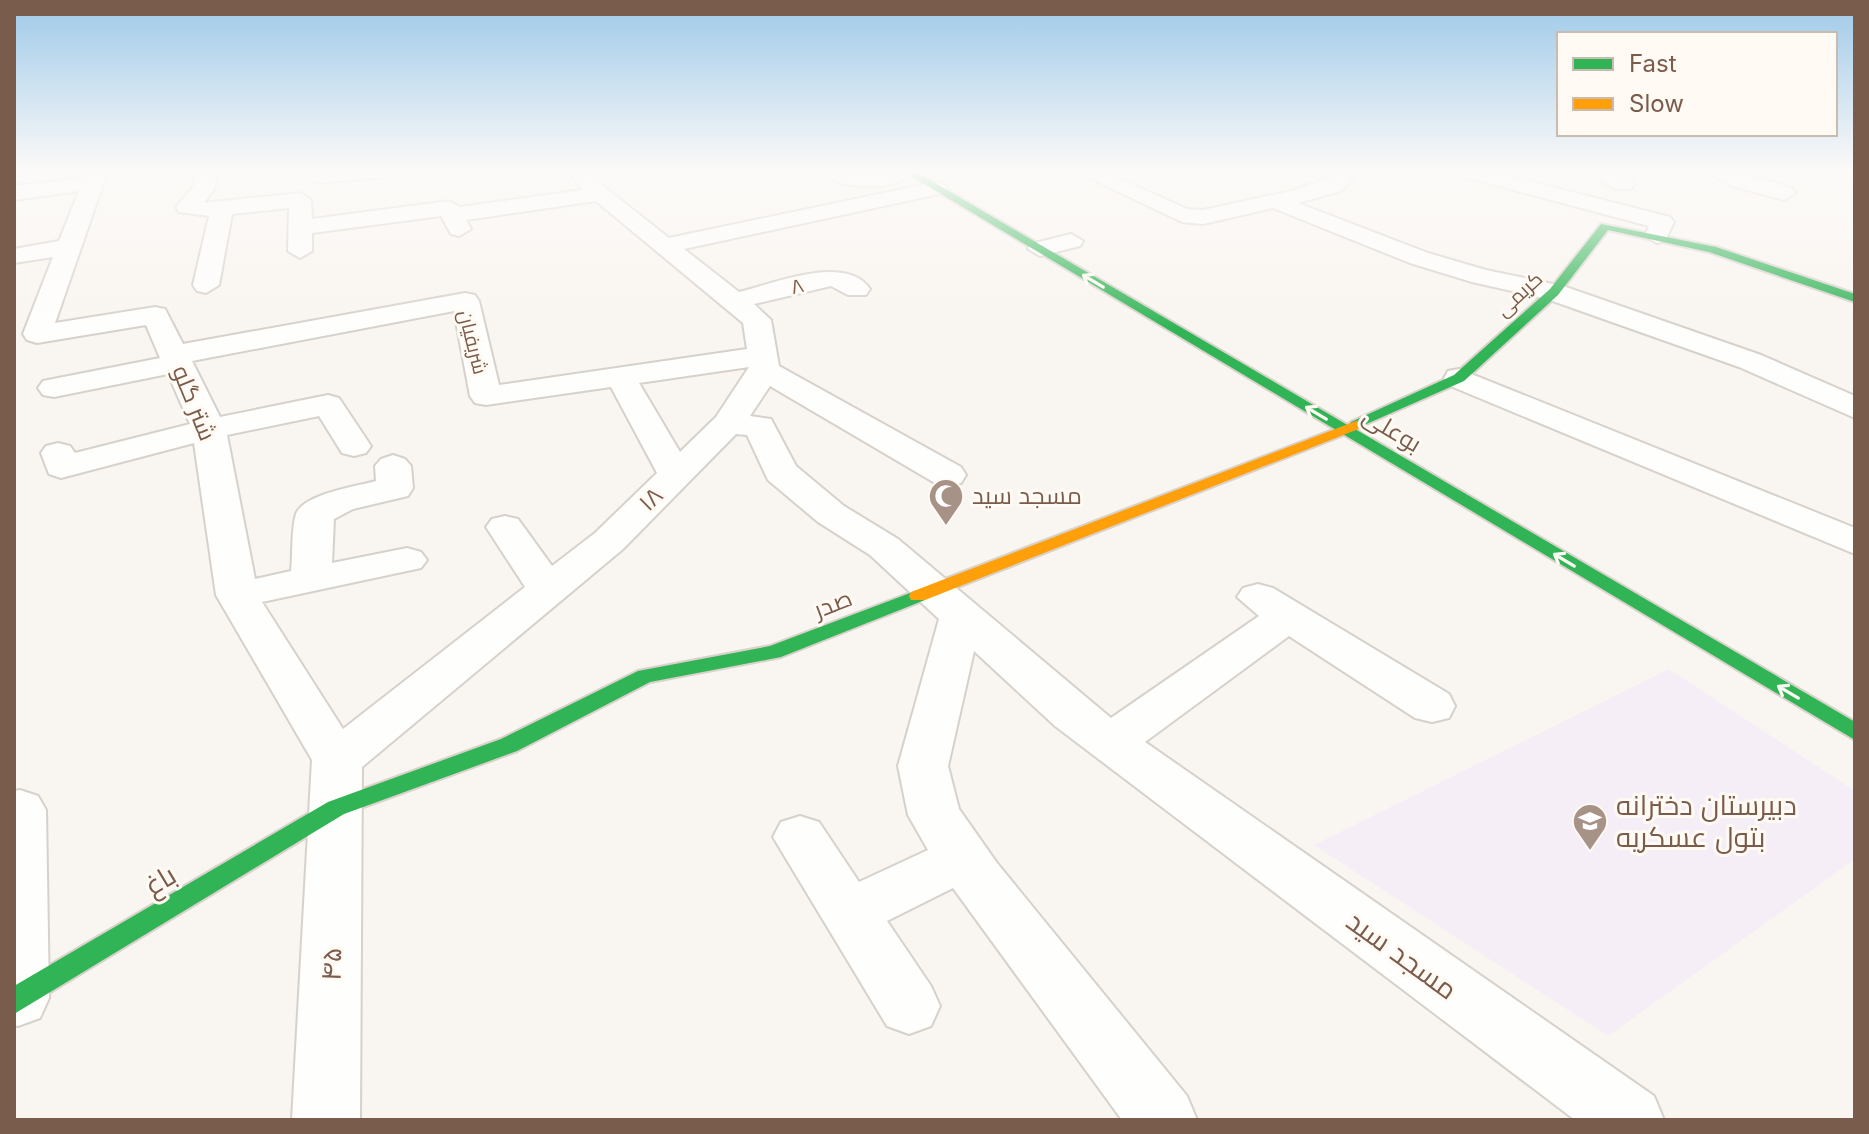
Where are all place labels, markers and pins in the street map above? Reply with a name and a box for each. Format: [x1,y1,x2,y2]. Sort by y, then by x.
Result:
mosque icon: مسجد سید [927,477,965,527]
place label: مسجد سید [972,481,1082,510]
place label: دبیرستان دخترانه بتول عسکریه [1616,788,1797,854]
school or university icon: دبیرستان دخترانه بتول عسکریه [1571,802,1609,852]

